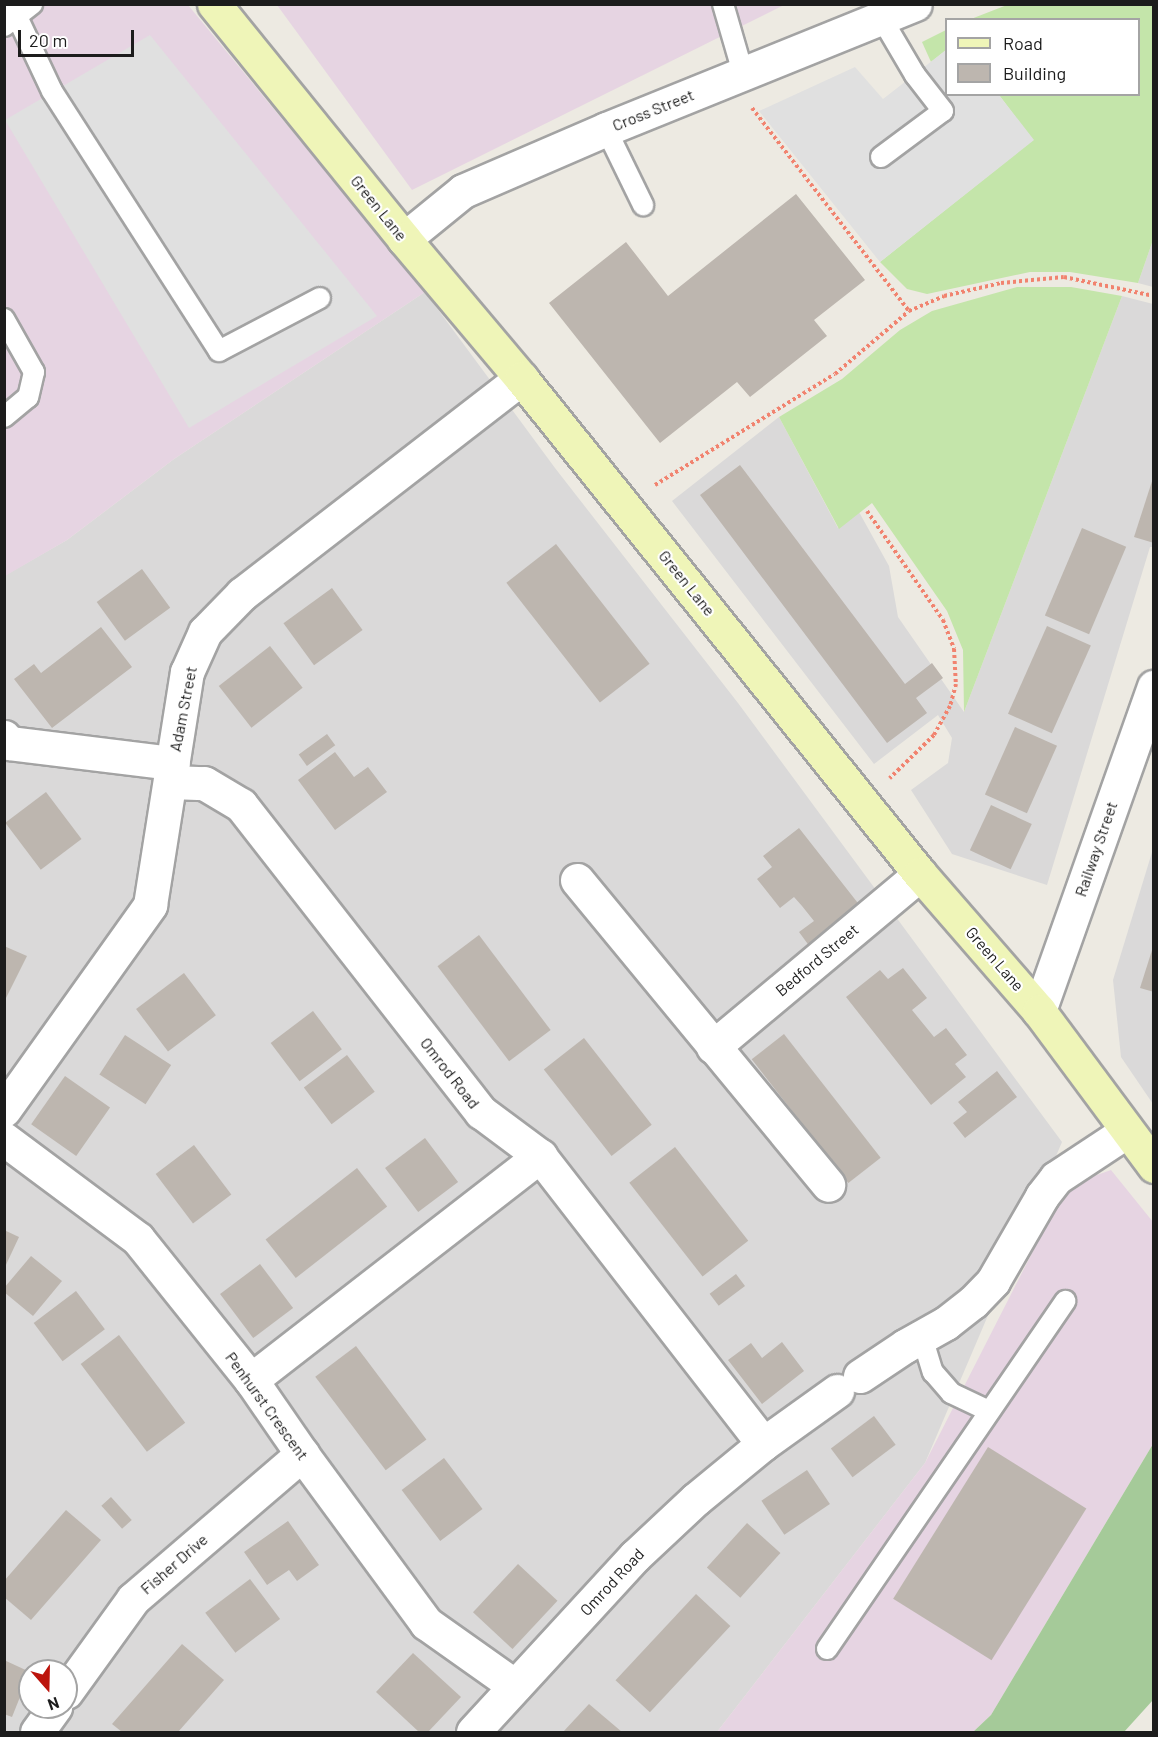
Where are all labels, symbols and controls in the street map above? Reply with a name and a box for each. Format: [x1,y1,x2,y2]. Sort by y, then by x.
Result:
scale bar [21,18,136,56]
legend [945,18,1140,96]
text: 20 m [29,29,67,51]
text: Road [1003,32,1043,54]
text: Building [1003,62,1066,84]
street label: Cross Street [609,85,697,135]
street label: Green Lane [347,171,411,245]
street label: Green Lane [655,546,719,620]
street label: Adam Street [165,665,201,753]
street label: Railway Street [1071,799,1121,899]
street label: Bedford Street [772,920,862,1000]
street label: Green Lane [962,923,1028,995]
street label: Omrod Road [416,1034,484,1112]
street label: Penhurst Crescent [221,1348,313,1464]
street label: Fisher Drive [137,1530,211,1598]
street label: Omrod Road [576,1544,648,1620]
north arrow [18,1659,78,1719]
text: N [45,1694,62,1715]

